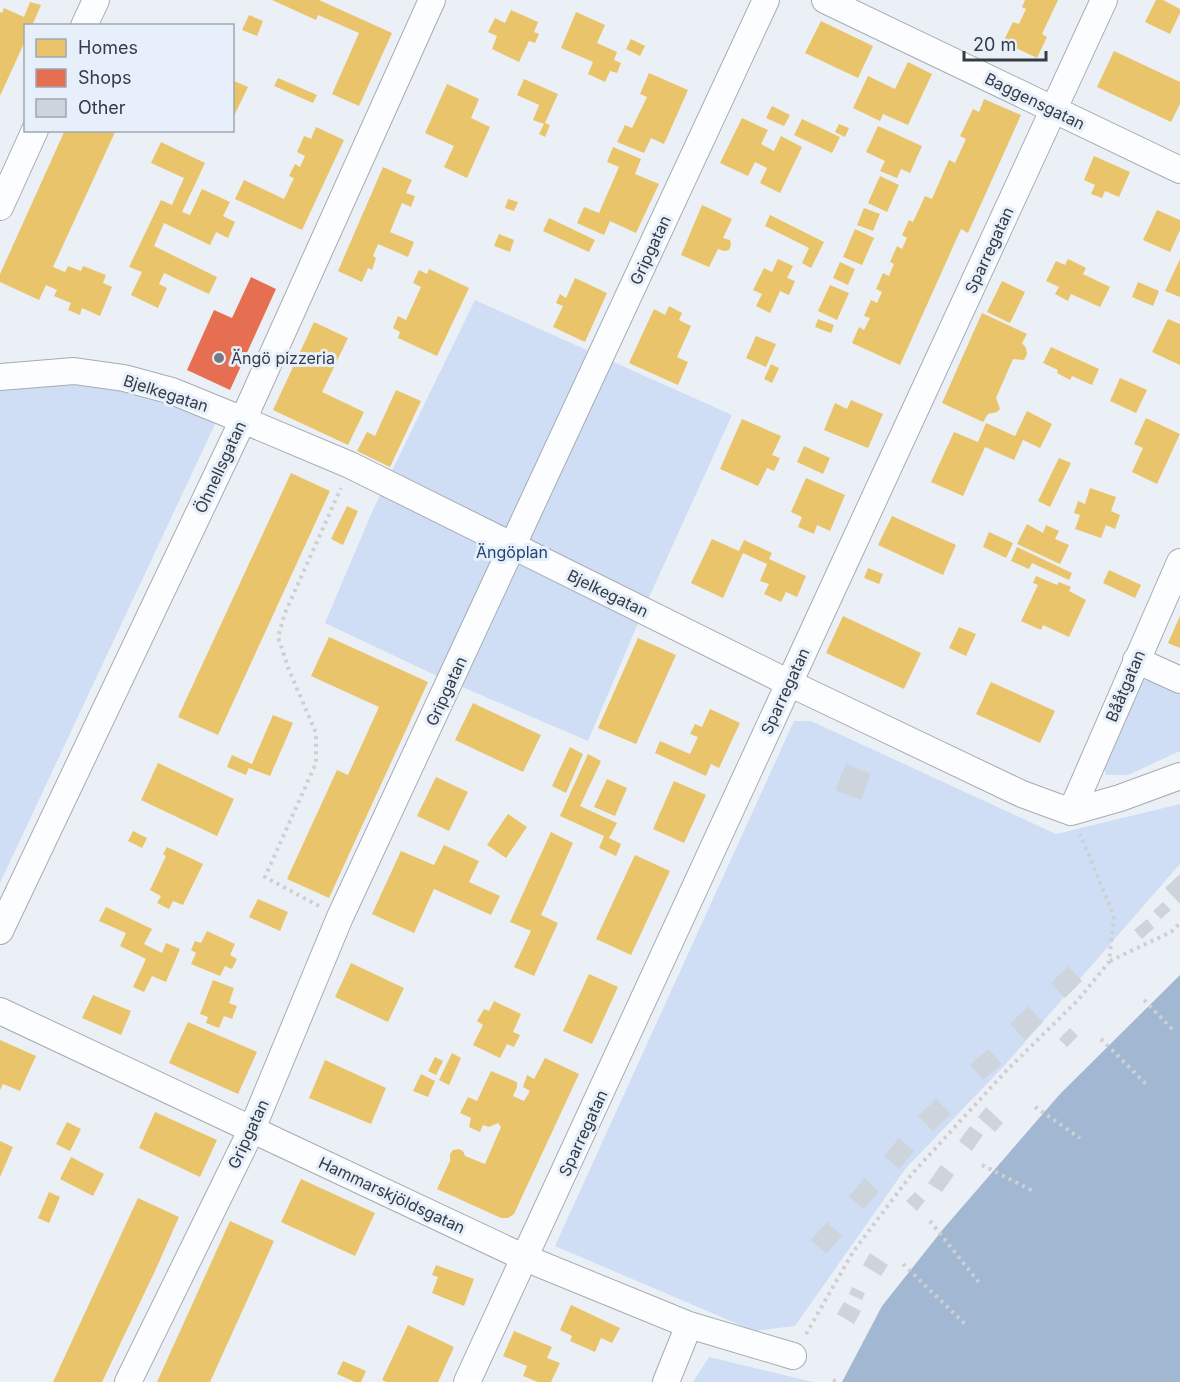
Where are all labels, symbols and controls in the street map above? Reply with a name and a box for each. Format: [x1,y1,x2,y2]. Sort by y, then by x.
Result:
legend [24,24,234,132]
scale bar [964,24,1046,62]
text: 20 m [973,34,1016,55]
text: Homes [78,37,138,58]
text: Shops [78,67,132,88]
street label: Baggensgatan [982,68,1088,134]
text: Other [78,97,126,118]
street label: Sparregatan [960,204,1018,296]
street label: Gripgatan [625,212,675,288]
place label: Ängö pizzeria [231,348,335,368]
marker: Ängö pizzeria [212,351,226,365]
street label: Bjelkegatan [121,370,211,416]
street label: Öhnellsgatan [190,418,250,516]
park label: Ängöplan [476,542,548,562]
street label: Bjelkegatan [564,565,652,621]
street label: Sparregatan [756,645,814,737]
street label: Bååtgatan [1101,647,1149,725]
street label: Gripgatan [421,653,471,729]
street label: Sparregatan [554,1087,612,1179]
street label: Gripgatan [223,1096,273,1172]
street label: Hammarskjöldsgatan [316,1152,468,1238]

